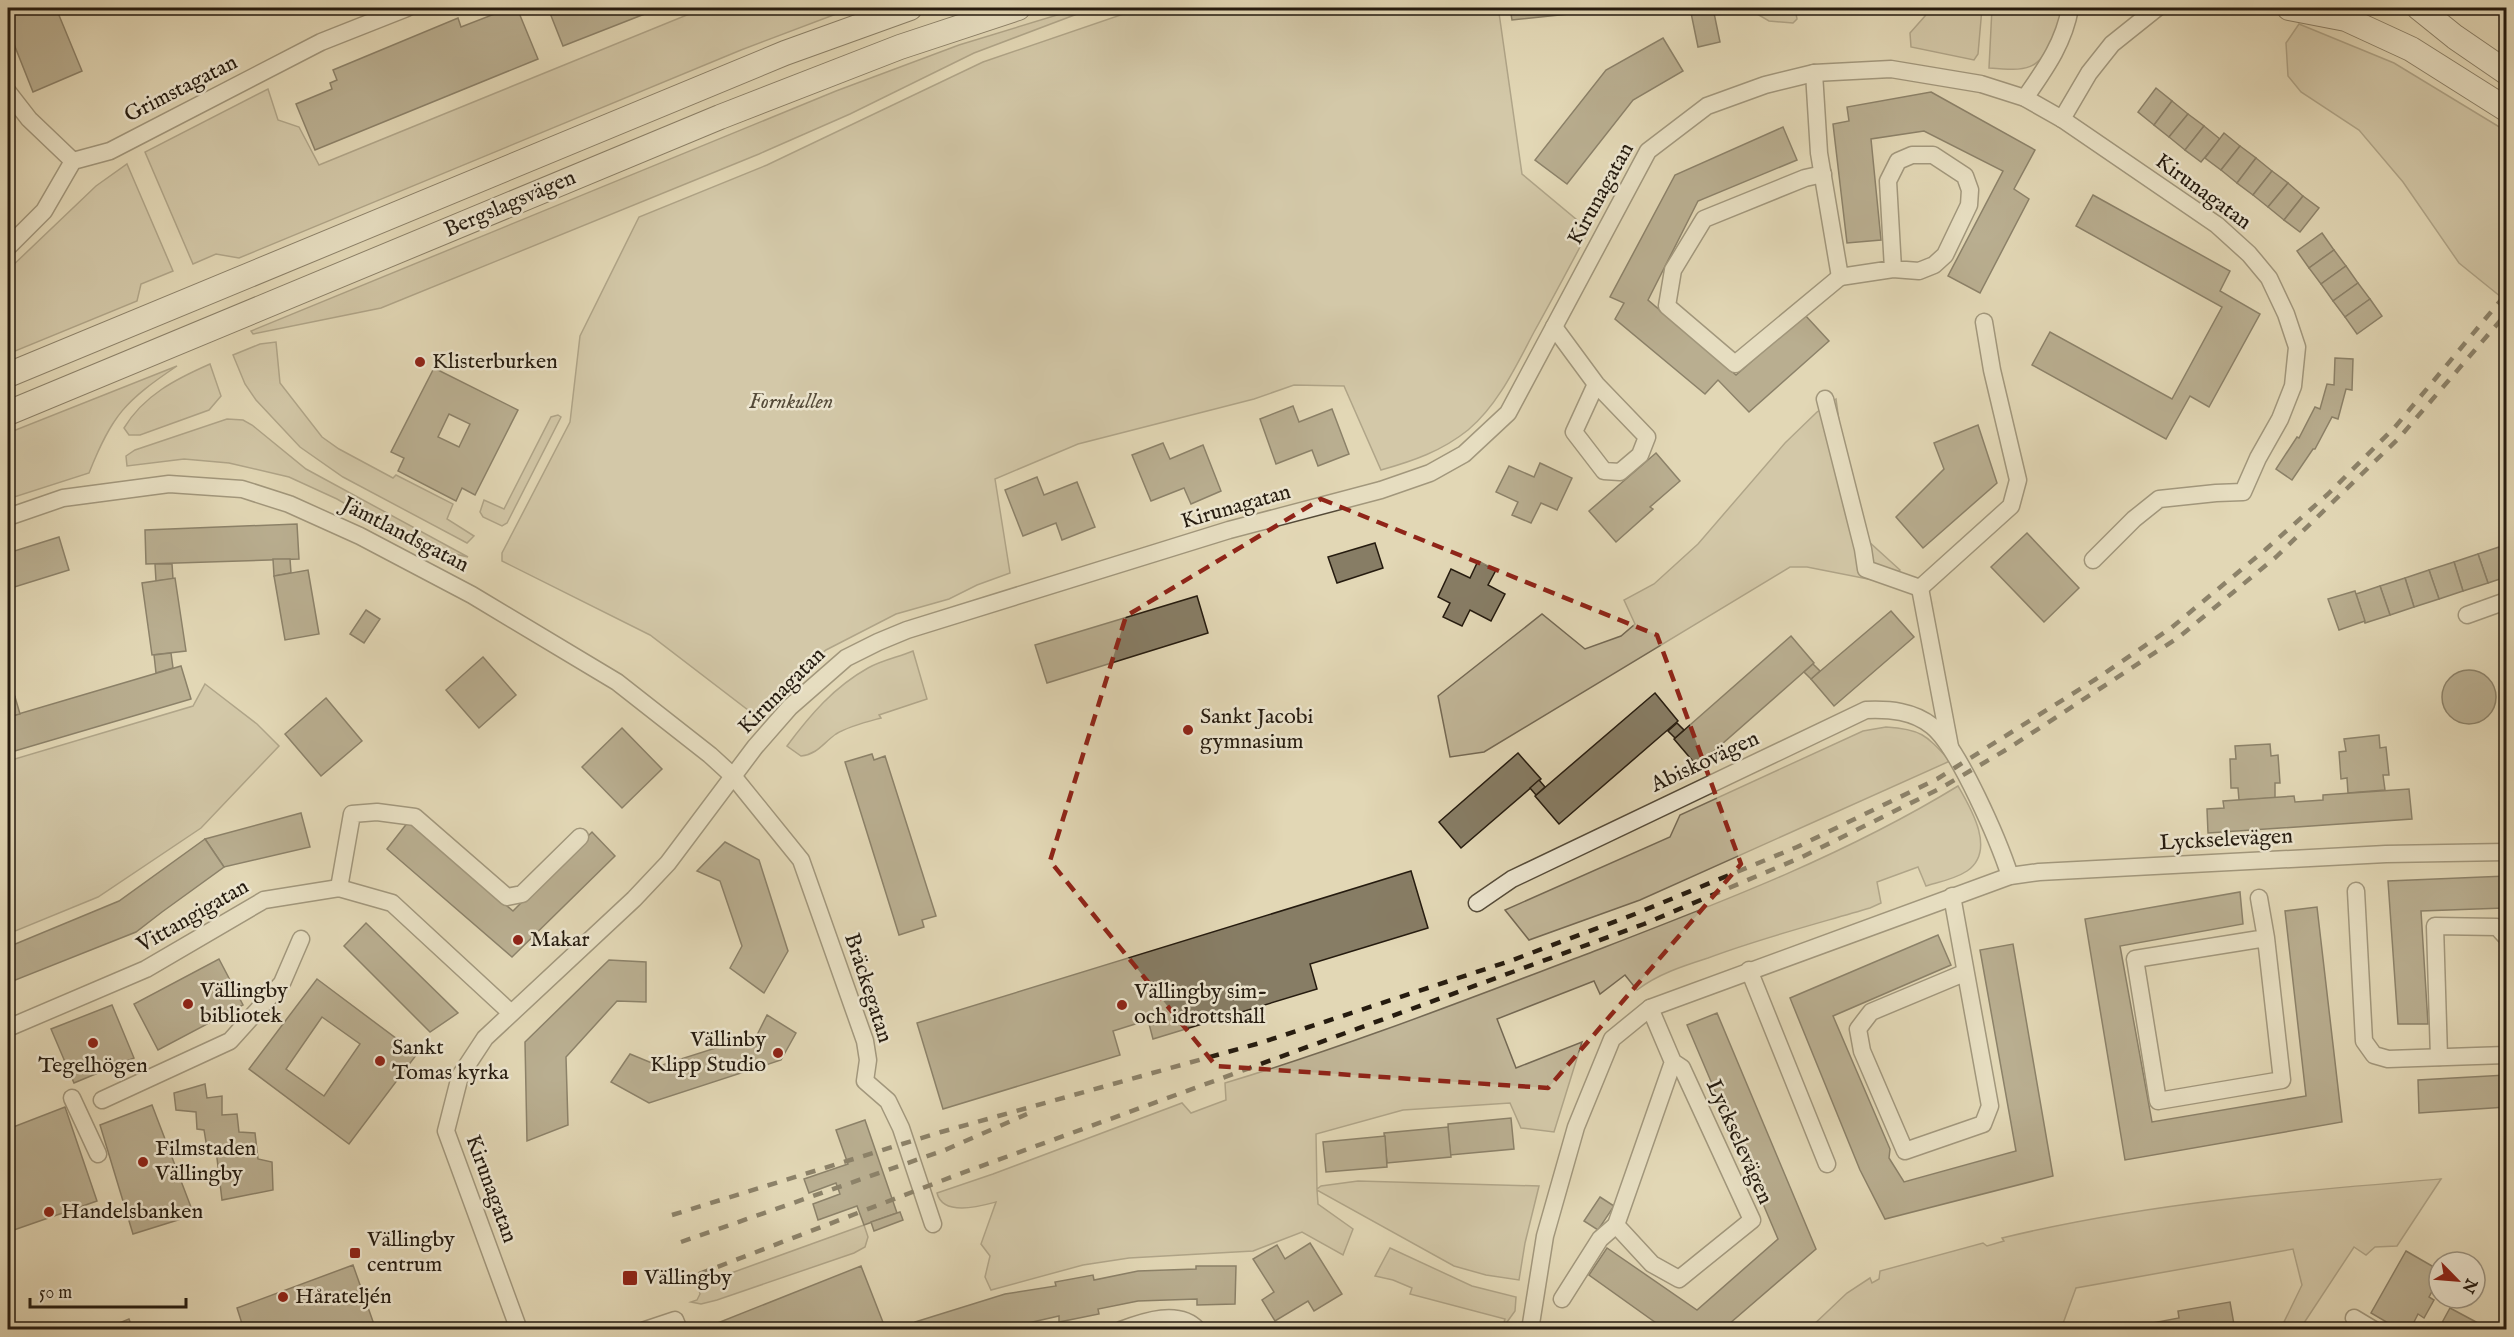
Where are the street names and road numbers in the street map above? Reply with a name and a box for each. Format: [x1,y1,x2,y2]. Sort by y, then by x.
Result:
street label: Grimstagatan [120,48,243,130]
street label: Kirunagatan [1561,138,1641,250]
street label: Kirunagatan [2149,148,2257,237]
street label: Bergslagsvägen [440,164,580,244]
street label: Kirunagatan [1178,478,1294,536]
street label: Jämtlandsgatan [334,490,474,579]
street label: Kirunagatan [732,641,832,741]
street label: Abiskovägen [1645,725,1764,800]
street label: Lyckselevägen [2158,823,2294,857]
street label: Vittangigatan [131,873,254,960]
street label: Bräckegatan [837,930,899,1047]
street label: Lyckselevägen [1699,1075,1779,1209]
street label: Kirunagatan [459,1131,524,1247]

